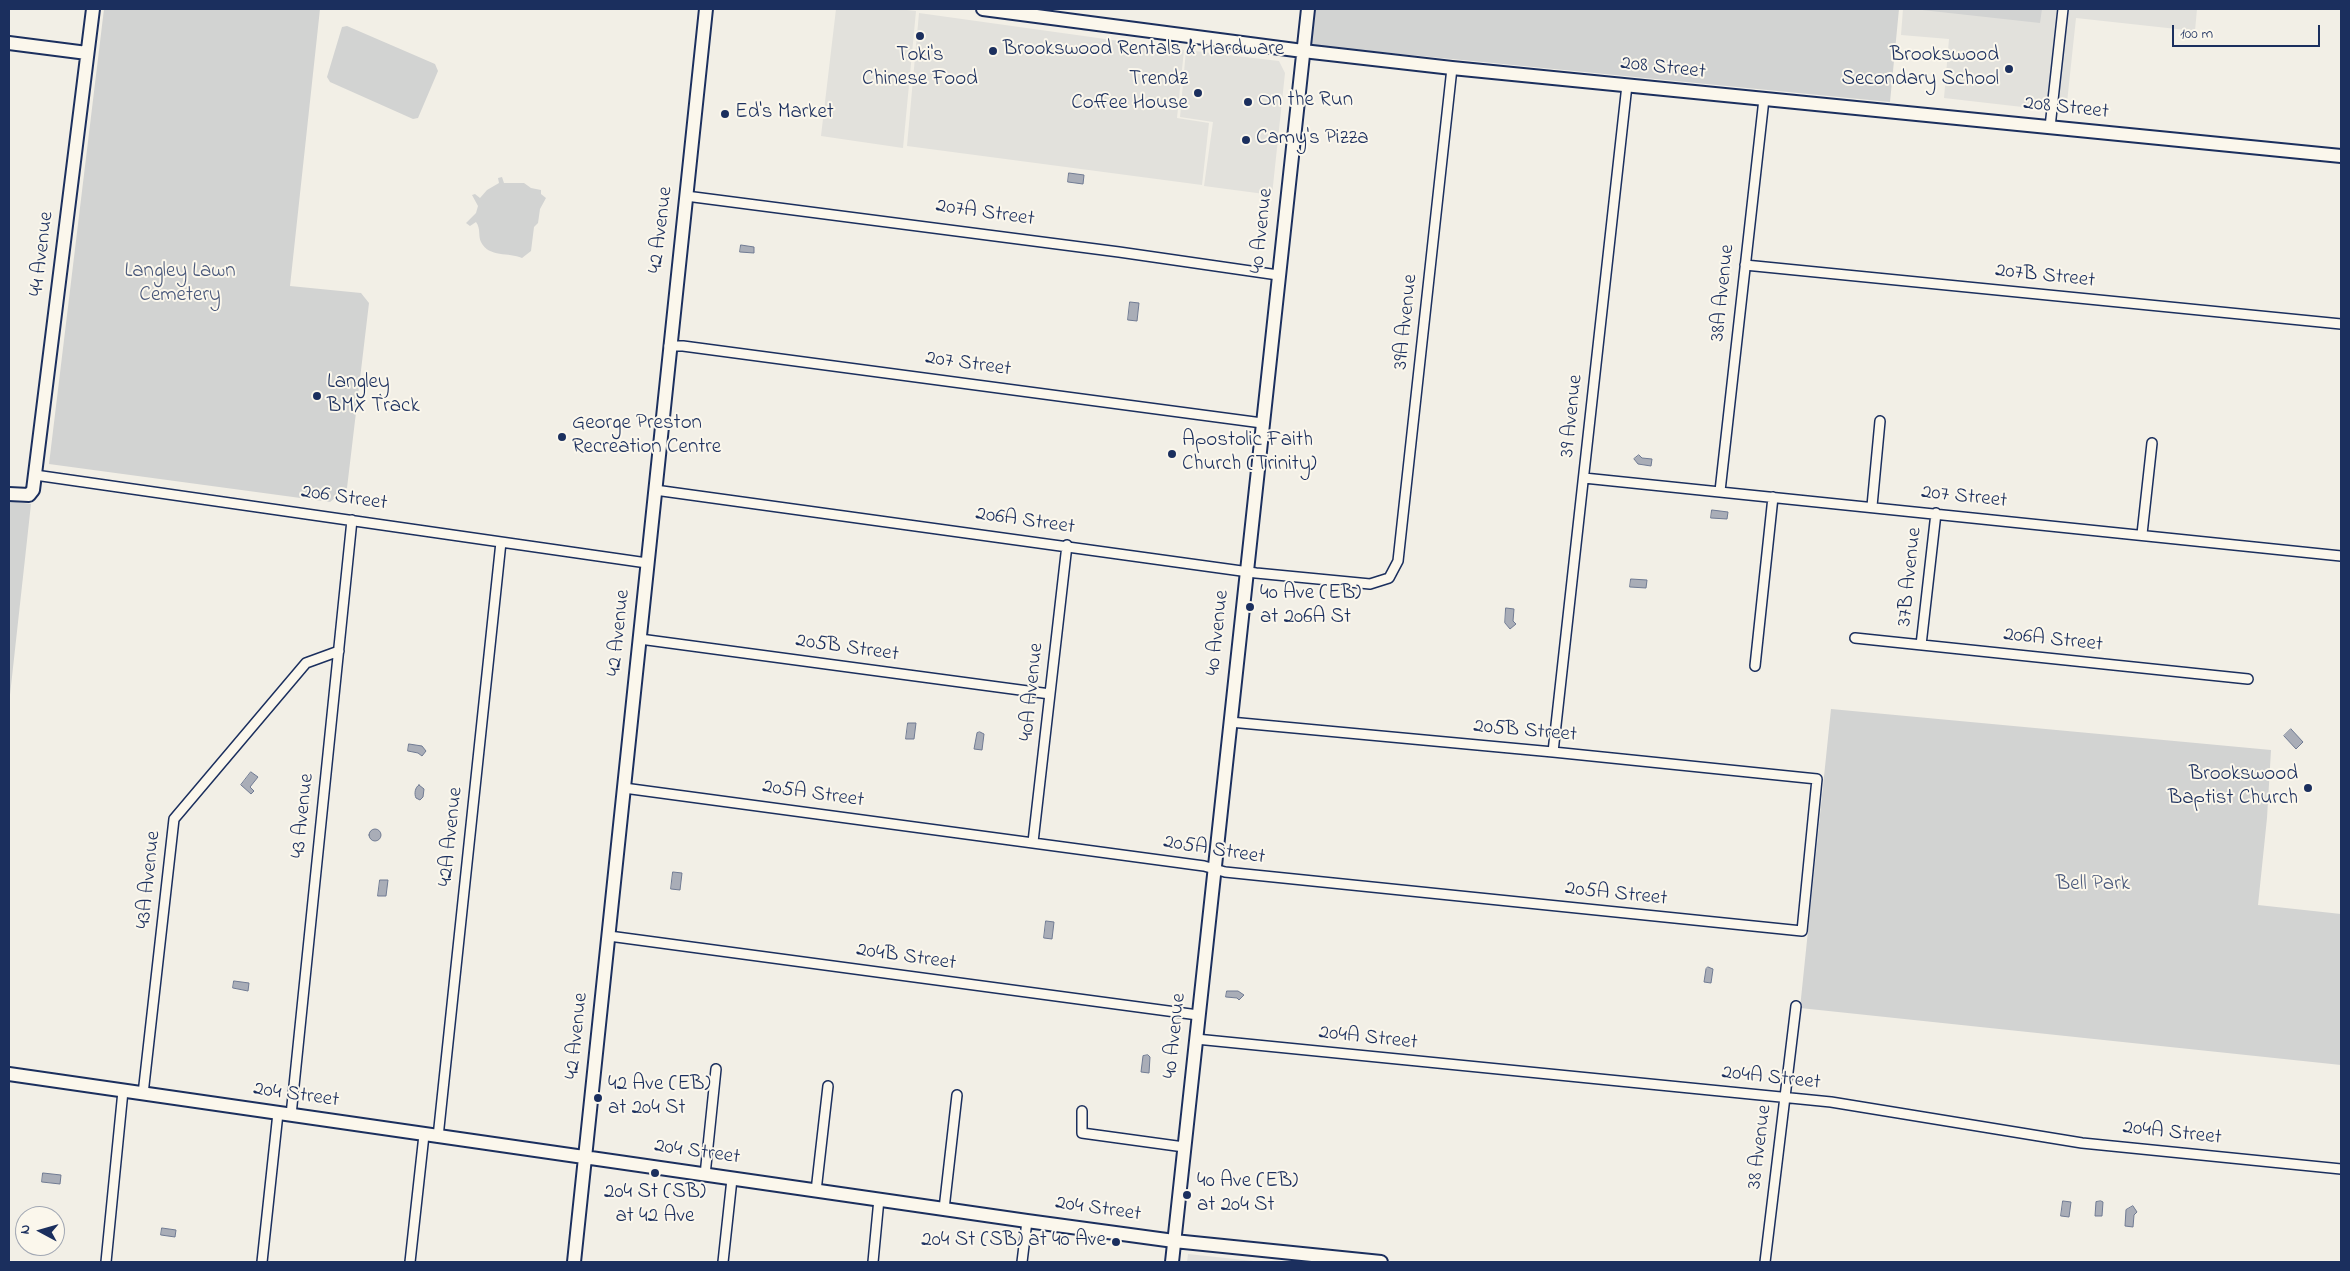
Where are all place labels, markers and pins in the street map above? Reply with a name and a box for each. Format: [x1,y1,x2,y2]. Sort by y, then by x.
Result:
marker: Toki's Chinese Food [914,30,926,42]
place label: Brookswood Rentals & Hardware [1003,38,1284,64]
place label: Toki's Chinese Food [862,44,978,94]
place label: Brookswood Secondary School [1841,44,1999,94]
marker: Brookswood Rentals & Hardware [987,45,999,57]
marker: Brookswood Secondary School [2003,63,2015,75]
place label: Trendz Coffee House [1071,68,1188,118]
marker: Trendz Coffee House [1192,87,1204,99]
place label: On the Run [1258,89,1353,115]
marker: On the Run [1242,96,1254,108]
place label: Ed's Market [735,101,834,127]
marker: Ed's Market [719,108,731,120]
place label: Camy's Pizza [1256,127,1369,153]
marker: Camy's Pizza [1240,134,1252,146]
place label: Langley BMX Track [327,371,420,421]
marker: Langley BMX Track [311,390,323,402]
place label: George Preston Recreation Centre [572,412,721,462]
place label: Apostolic Faith Church (Trinity) [1182,429,1317,479]
marker: George Preston Recreation Centre [556,431,568,443]
marker: Apostolic Faith Church (Trinity) [1166,448,1178,460]
place label: 40 Ave (EB) at 206A St [1260,582,1361,632]
marker: 40 Ave (EB) at 206A St [1244,601,1256,613]
place label: Brookswood Baptist Church [2168,763,2298,813]
marker: Brookswood Baptist Church [2302,782,2314,794]
place label: 42 Ave (EB) at 204 St [608,1073,711,1123]
marker: 42 Ave (EB) at 204 St [592,1092,604,1104]
marker: 204 St (SB) at 42 Ave [649,1167,661,1179]
place label: 40 Ave (EB) at 204 St [1197,1170,1298,1220]
place label: 204 St (SB) at 42 Ave [604,1181,706,1231]
marker: 40 Ave (EB) at 204 St [1181,1189,1193,1201]
place label: 204 St (SB) at 40 Ave [921,1229,1106,1255]
marker: 204 St (SB) at 40 Ave [1110,1236,1122,1248]

